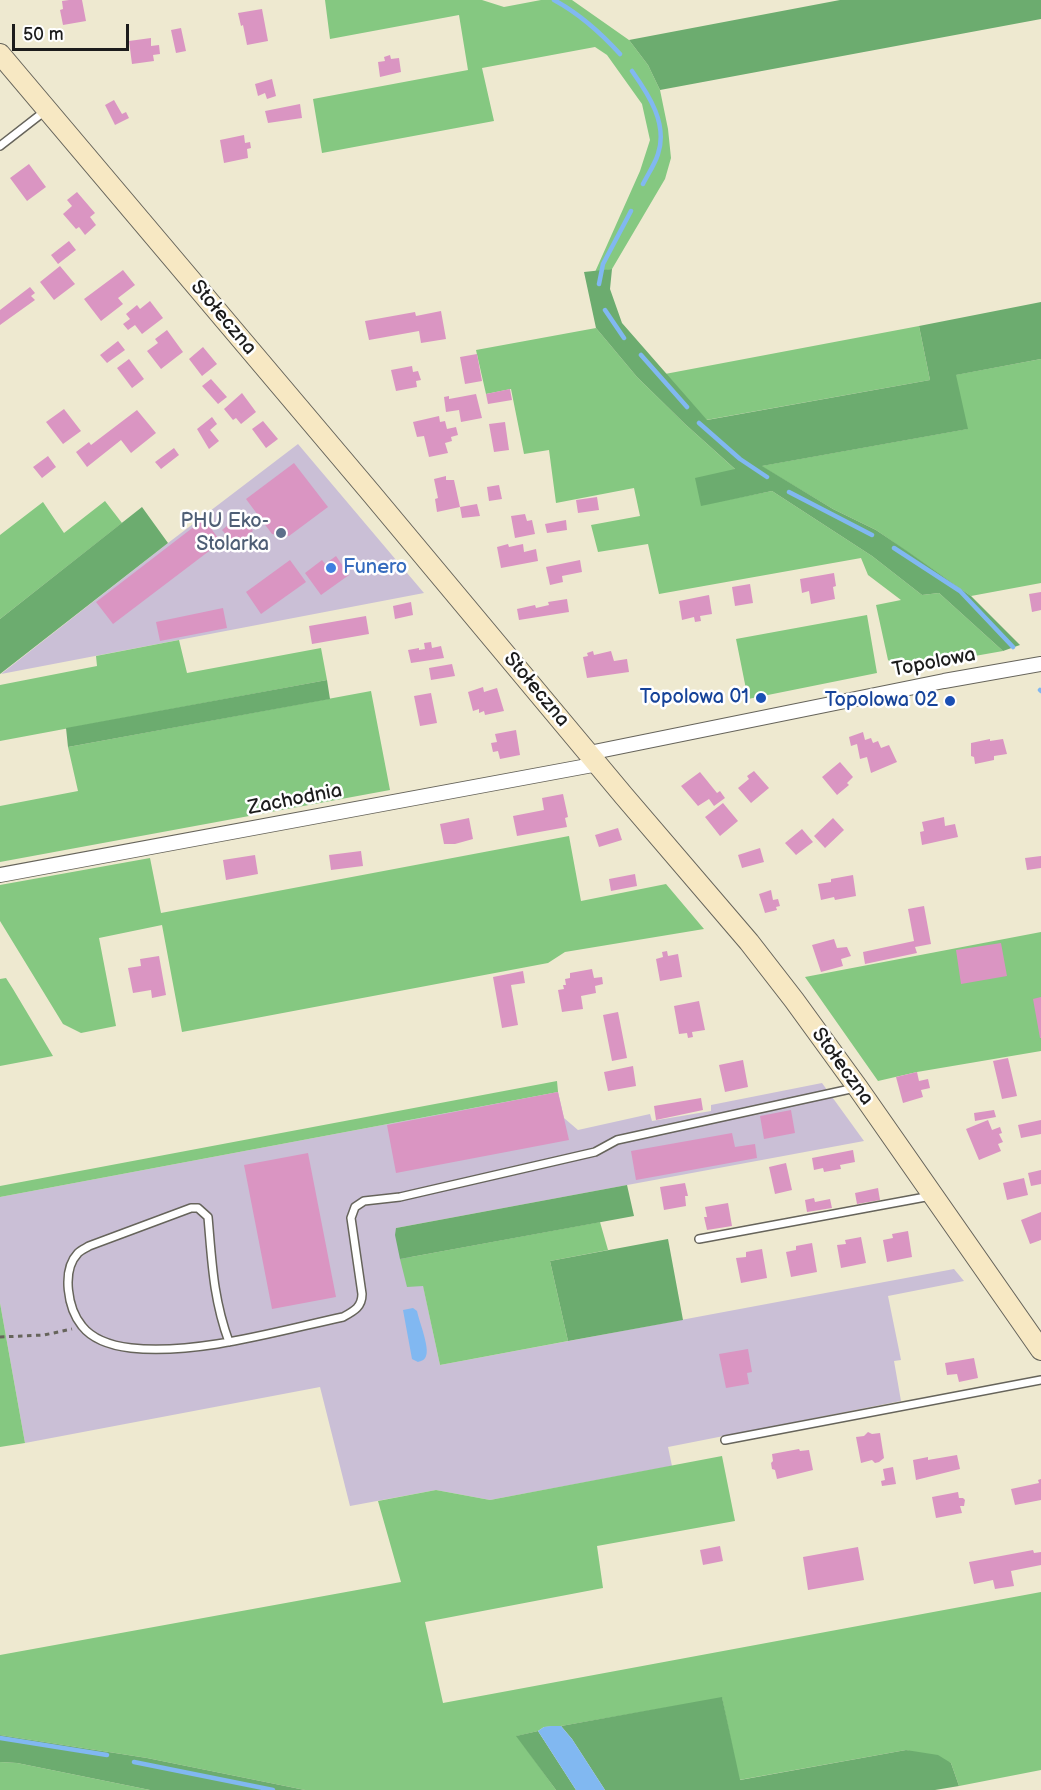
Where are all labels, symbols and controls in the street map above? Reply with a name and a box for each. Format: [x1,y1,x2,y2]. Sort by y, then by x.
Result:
scale bar [15,12,132,50]
text: 50 m [23,24,64,45]
street label: Stołeczna [185,276,261,360]
place label: PHU Eko- Stolarka [180,510,269,557]
marker: PHU Eko- Stolarka [274,526,288,540]
place label: Funero [343,556,407,580]
marker: Funero [324,561,338,575]
street label: Topolowa [890,643,978,683]
street label: Stołeczna [498,648,574,732]
place label: Topolowa 01 [640,686,749,710]
place label: Topolowa 02 [825,689,938,713]
marker: Topolowa 01 [754,691,768,705]
marker: Topolowa 02 [943,694,957,708]
street label: Zachodnia [246,779,344,821]
street label: Stołeczna [806,1024,878,1110]

